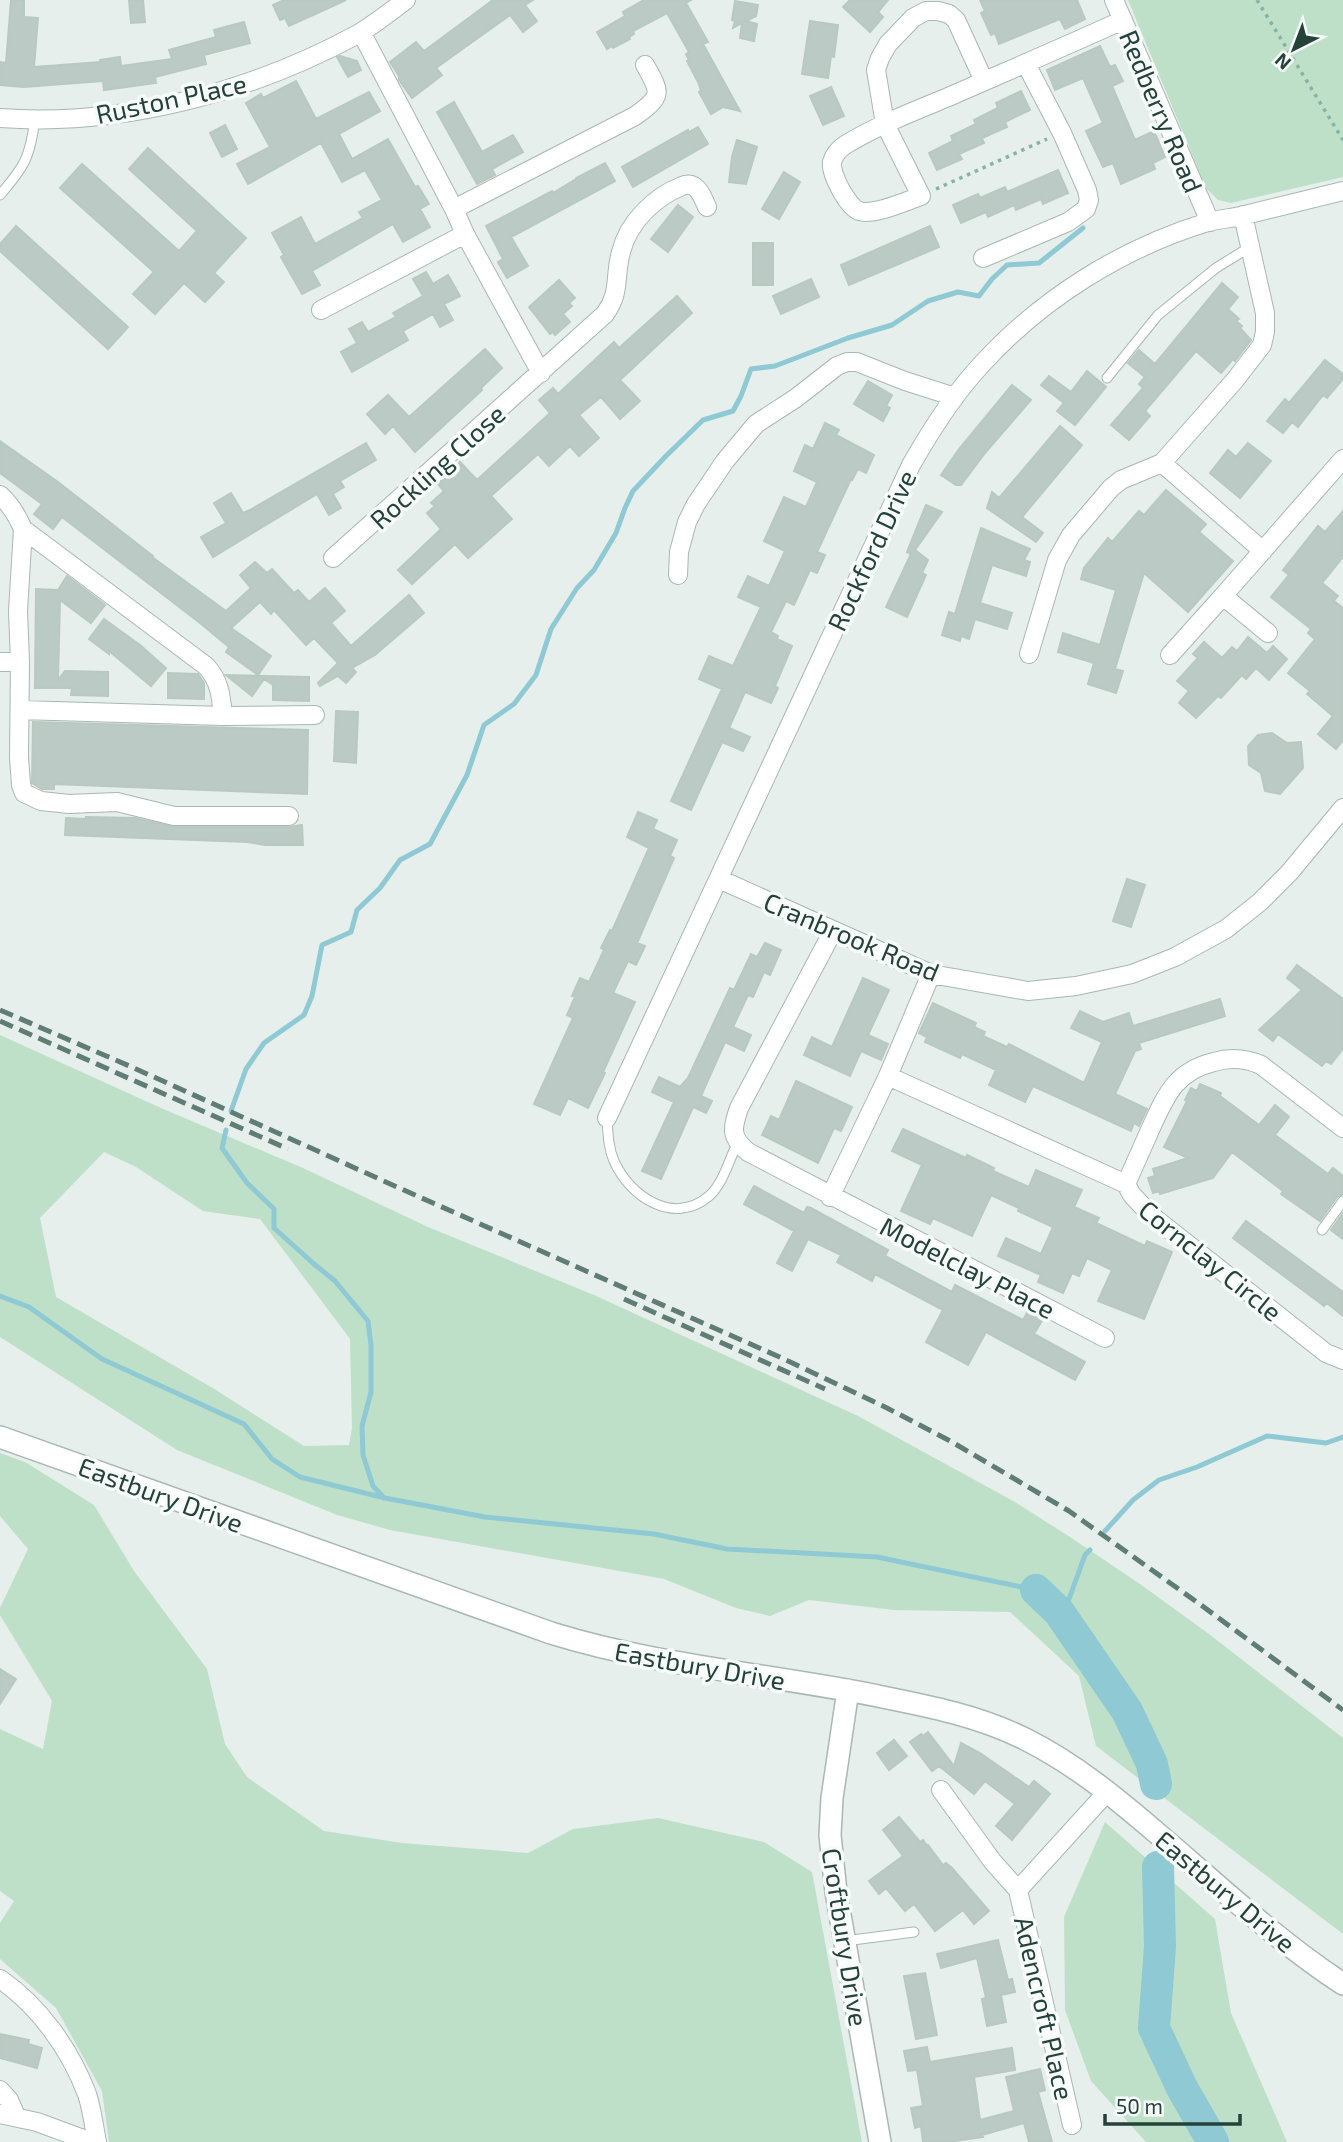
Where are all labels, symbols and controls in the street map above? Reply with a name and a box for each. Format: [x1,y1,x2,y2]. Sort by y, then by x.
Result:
north arrow [1259,14,1329,84]
street label: Redberry Road [1114,25,1210,197]
text: N [1269,49,1295,75]
street label: Ruston Place [93,67,249,129]
street label: Rockling Close [363,397,511,535]
street label: Rockford Drive [820,465,922,635]
street label: Cranbrook Road [760,885,944,987]
street label: Cornclay Circle [1133,1193,1289,1327]
street label: Modelclay Place [876,1210,1060,1324]
street label: Eastbury Drive [75,1450,247,1538]
street label: Eastbury Drive [612,1635,788,1695]
street label: Eastbury Drive [1150,1824,1302,1958]
street label: Croftbury Drive [817,1846,875,2028]
street label: Adencroft Place [1009,1913,1081,2103]
scale bar [1105,2082,1240,2126]
text: 50 m [1116,2093,1163,2118]

